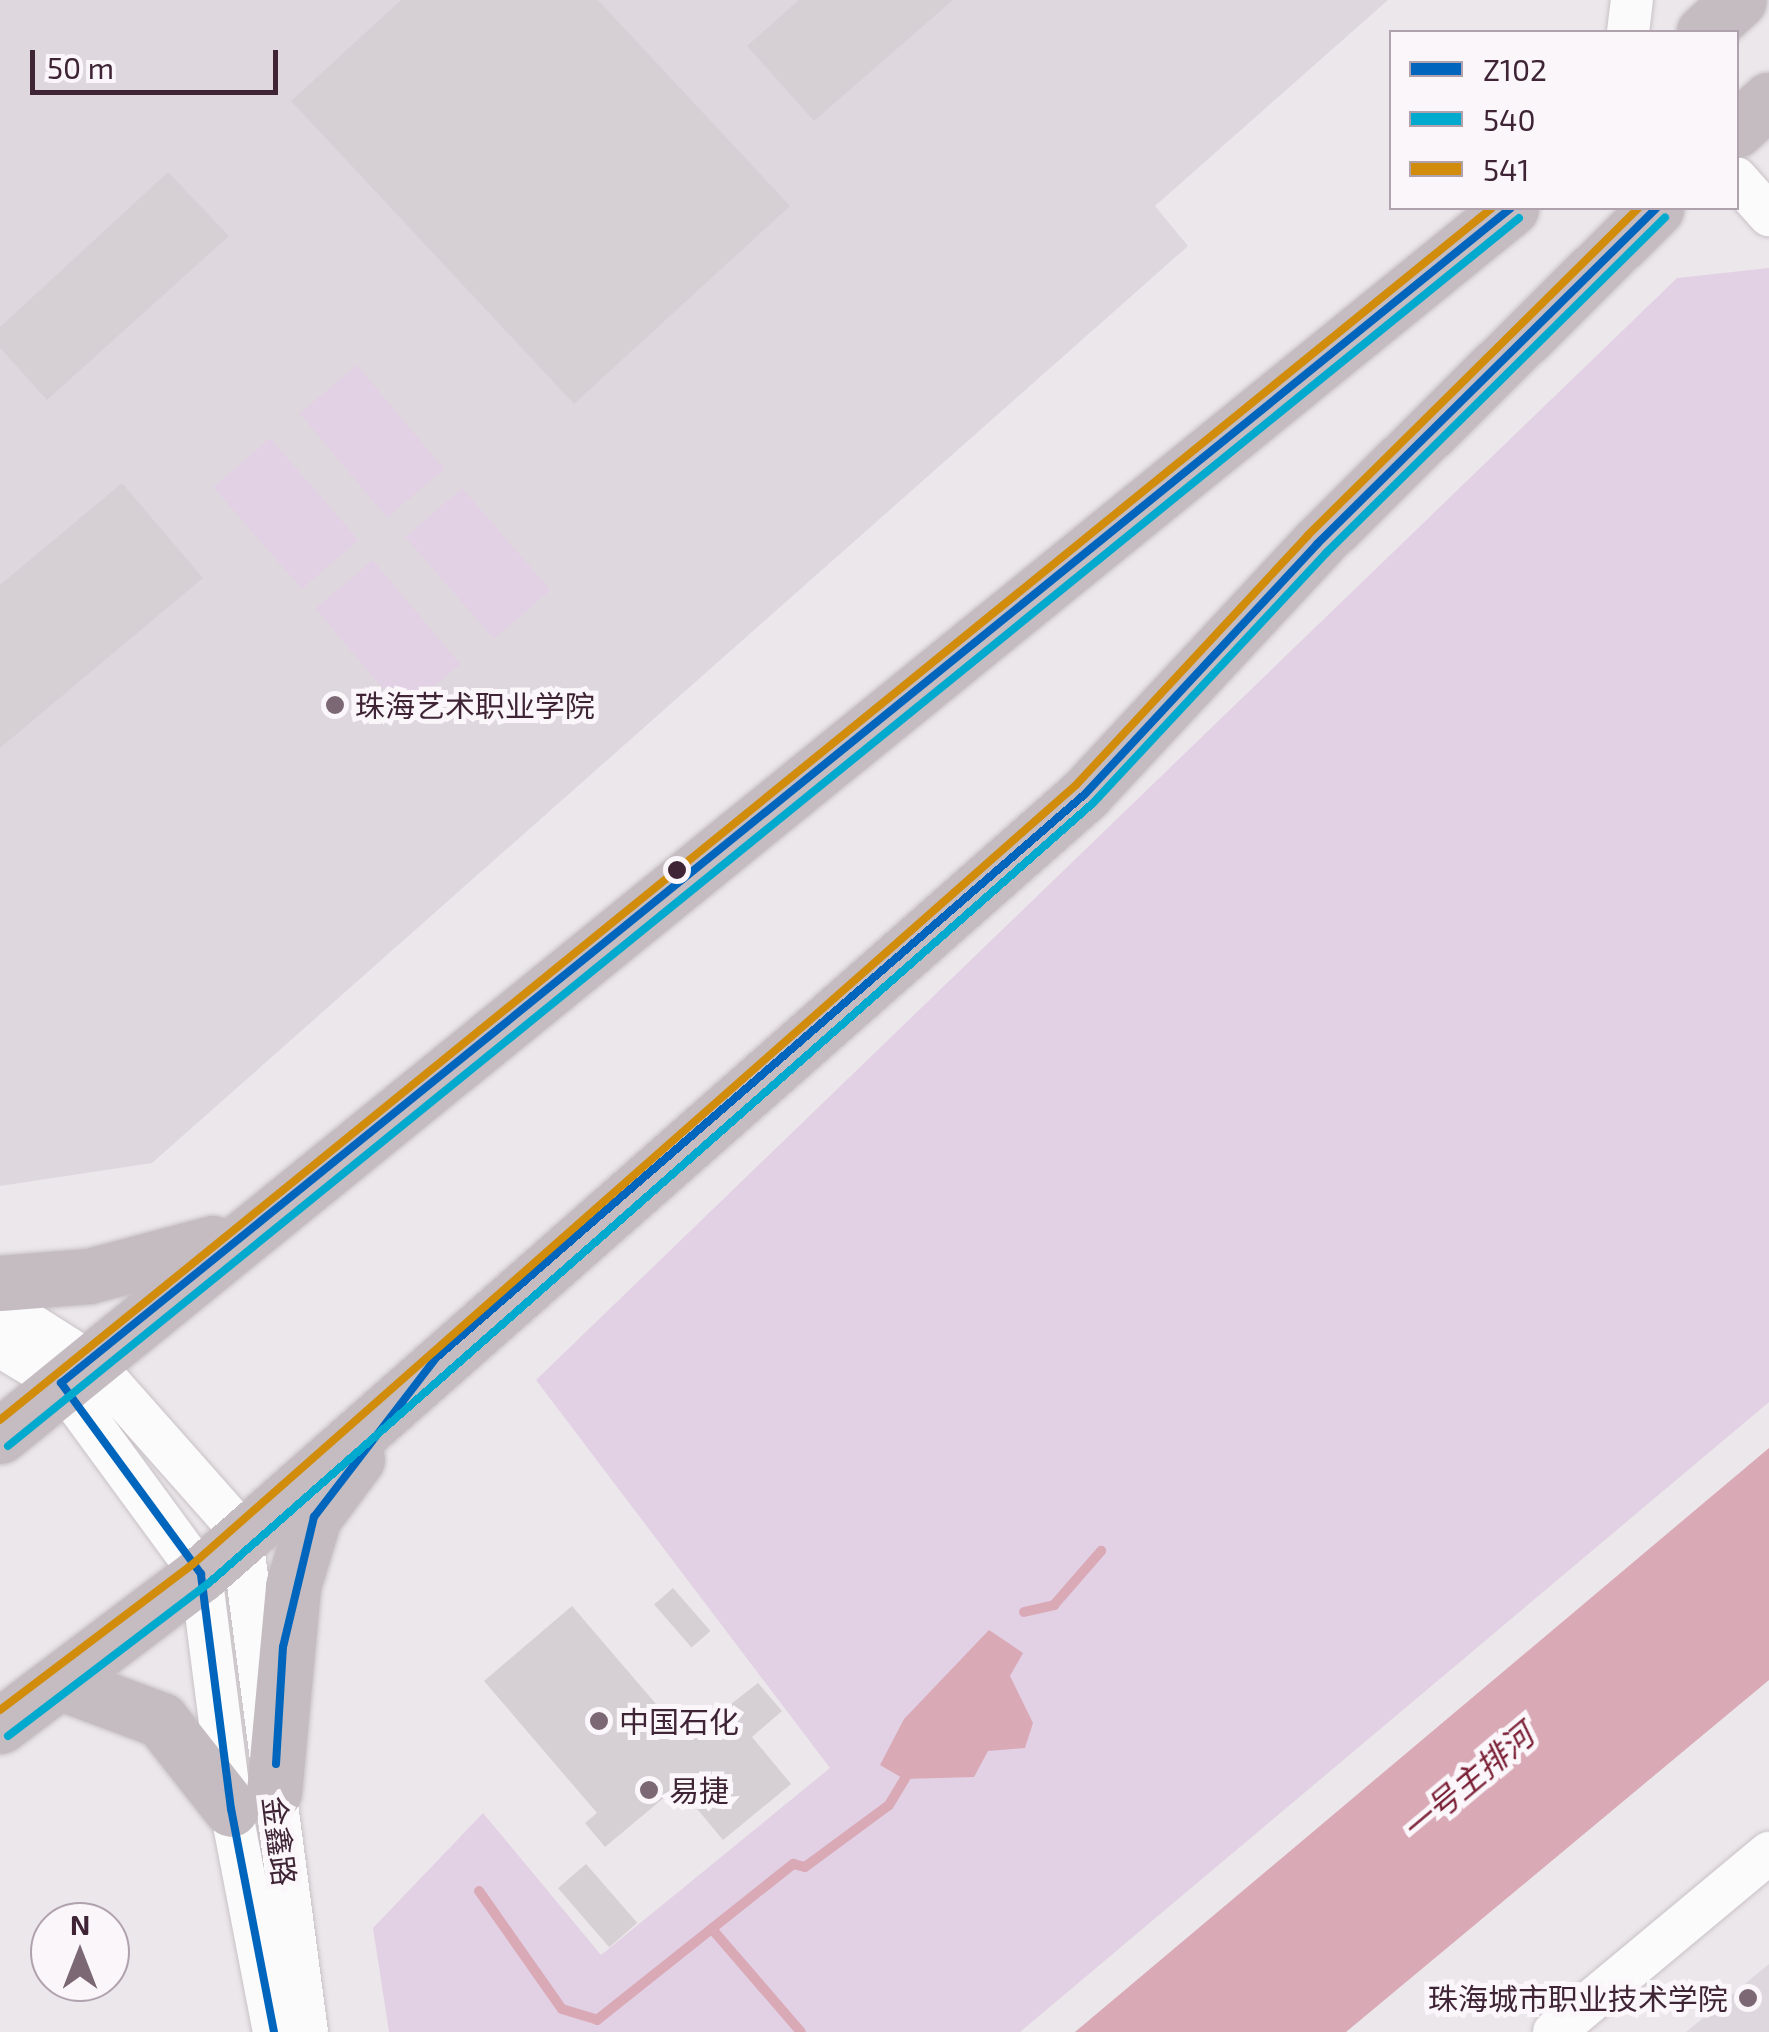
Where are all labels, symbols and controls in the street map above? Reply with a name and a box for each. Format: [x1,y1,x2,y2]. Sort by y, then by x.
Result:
scale bar [35,30,282,92]
legend [1389,30,1739,210]
text: 50 m [47,49,114,85]
text: Z102 [1483,51,1547,87]
text: 540 [1483,101,1536,137]
text: 541 [1483,151,1529,187]
place label: 珠海艺术职业学院 [355,687,595,723]
marker: 珠海艺术职业学院 [324,694,346,716]
unlabelled marker [667,860,687,880]
place label: 中国石化 [619,1703,739,1739]
marker: 中国石化 [588,1710,610,1732]
water label: 一号主排河 [1393,1715,1541,1847]
place label: 易捷 [669,1772,729,1808]
marker: 易捷 [638,1779,660,1801]
street label: 金鑫路 [257,1794,303,1888]
north arrow [30,1902,130,2002]
text: N [70,1907,90,1941]
place label: 珠海城市职业技术学院 [1428,1980,1728,2016]
marker: 珠海城市职业技术学院 [1737,1987,1759,2009]

